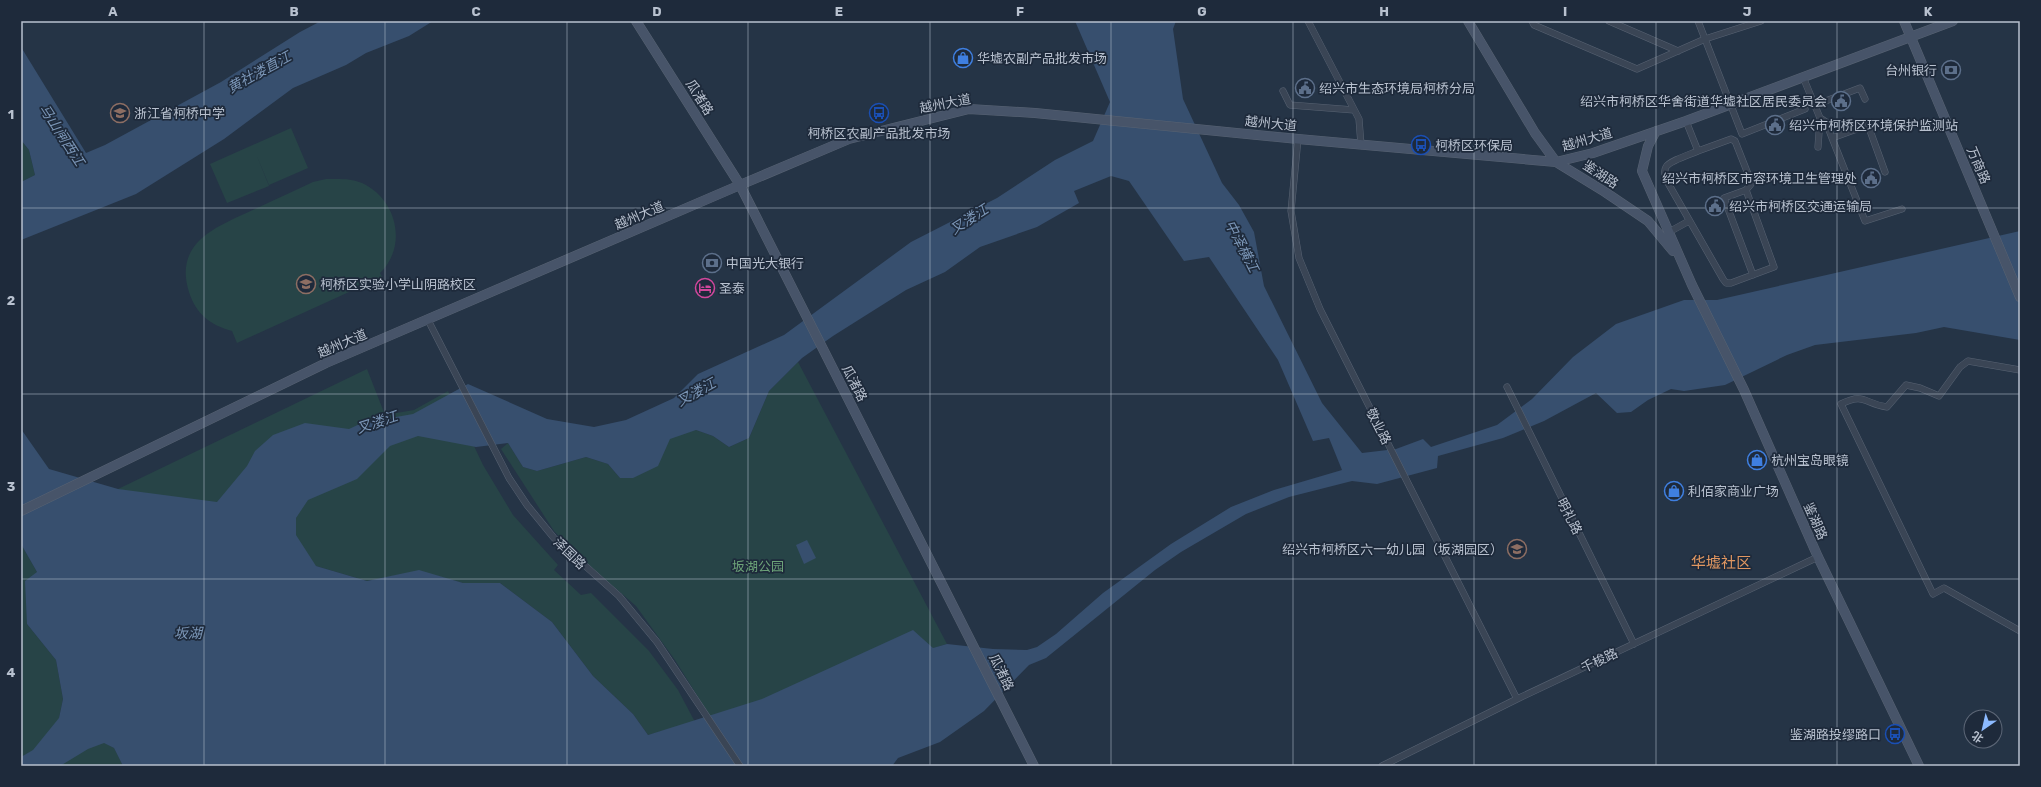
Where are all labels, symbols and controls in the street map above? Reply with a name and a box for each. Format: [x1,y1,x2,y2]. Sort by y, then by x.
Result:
text: A [108,4,118,19]
text: B [289,4,299,19]
text: C [471,4,481,19]
text: D [652,4,662,19]
text: E [835,4,843,19]
text: F [1016,4,1024,19]
text: G [1197,4,1207,19]
text: H [1379,4,1389,19]
text: I [1563,4,1567,19]
text: J [1743,4,1751,19]
text: K [1924,4,1933,19]
water label: 黄社溇直江 [225,47,296,97]
shop icon: 华墟农副产品批发市场 [952,47,974,69]
place label: 华墟农副产品批发市场 [977,51,1107,66]
bank icon: 台州银行 [1940,59,1962,81]
place label: 台州银行 [1885,63,1937,78]
street label: 瓜渚路 [683,77,716,118]
public building icon: 绍兴市生态环境局柯桥分局 [1294,77,1316,99]
place label: 绍兴市生态环境局柯桥分局 [1319,81,1475,96]
public building icon: 绍兴市柯桥区华舍街道华墟社区居民委员会 [1830,90,1852,112]
street label: 越州大道 [918,91,972,116]
place label: 绍兴市柯桥区华舍街道华墟社区居民委员会 [1580,94,1827,109]
water label: 马山闸西江 [35,101,89,171]
school or university icon: 浙江省柯桥中学 [109,102,131,124]
bus stop icon: 柯桥区农副产品批发市场 [868,102,890,124]
place label: 浙江省柯桥中学 [134,106,225,121]
text: 1 [8,107,14,122]
street label: 越州大道 [1244,113,1298,134]
public building icon: 绍兴市柯桥区环境保护监测站 [1764,114,1786,136]
place label: 绍兴市柯桥区环境保护监测站 [1789,118,1958,133]
street label: 越州大道 [1560,125,1614,154]
place label: 柯桥区农副产品批发市场 [807,126,951,141]
bus stop icon: 柯桥区环保局 [1410,134,1432,156]
place label: 柯桥区环保局 [1435,138,1513,153]
street label: 万商路 [1964,144,1993,186]
street label: 鉴湖路 [1580,158,1621,191]
public building icon: 绍兴市柯桥区市容环境卫生管理处 [1860,167,1882,189]
place label: 绍兴市柯桥区市容环境卫生管理处 [1662,171,1857,186]
public building icon: 绍兴市柯桥区交通运输局 [1704,195,1726,217]
street label: 越州大道 [612,198,666,233]
place label: 绍兴市柯桥区交通运输局 [1729,199,1872,214]
water label: 叉溇江 [947,200,993,238]
water label: 中泽横江 [1221,217,1263,277]
bank icon: 中国光大银行 [701,252,723,274]
place label: 中国光大银行 [726,256,804,271]
school or university icon: 柯桥区实验小学山阴路校区 [295,273,317,295]
place label: 柯桥区实验小学山阴路校区 [320,277,476,292]
hotel icon: 圣泰 [694,277,716,299]
place label: 圣泰 [719,281,745,296]
text: 2 [7,293,15,308]
street label: 越州大道 [315,326,369,361]
street label: 瓜渚路 [839,362,870,404]
water label: 叉溇江 [674,374,720,410]
street label: 敬业路 [1363,405,1394,447]
water label: 叉溇江 [355,407,402,437]
shop icon: 杭州宝岛眼镜 [1746,449,1768,471]
place label: 杭州宝岛眼镜 [1771,453,1849,468]
text: 3 [7,479,16,494]
shop icon: 利佰家商业广场 [1663,480,1685,502]
place label: 利佰家商业广场 [1688,484,1779,499]
street label: 明礼路 [1554,495,1585,537]
street label: 鉴湖路 [1801,500,1830,542]
street label: 泽国路 [550,534,589,572]
school or university icon: 绍兴市柯桥区六一幼儿园（坂湖园区） [1506,538,1528,560]
place label: 绍兴市柯桥区六一幼儿园（坂湖园区） [1282,542,1503,557]
district label: 华墟社区 [1691,554,1751,572]
park label: 坂湖公园 [732,559,784,574]
water label: 坂湖 [174,625,204,642]
street label: 千梭路 [1578,645,1620,675]
street label: 瓜渚路 [986,651,1017,693]
text: 4 [7,665,16,680]
north arrow [1963,709,2003,749]
bus stop icon: 鉴湖路投缪路口 [1884,723,1906,745]
place label: 鉴湖路投缪路口 [1790,727,1881,742]
text: 北 [1969,728,1986,745]

